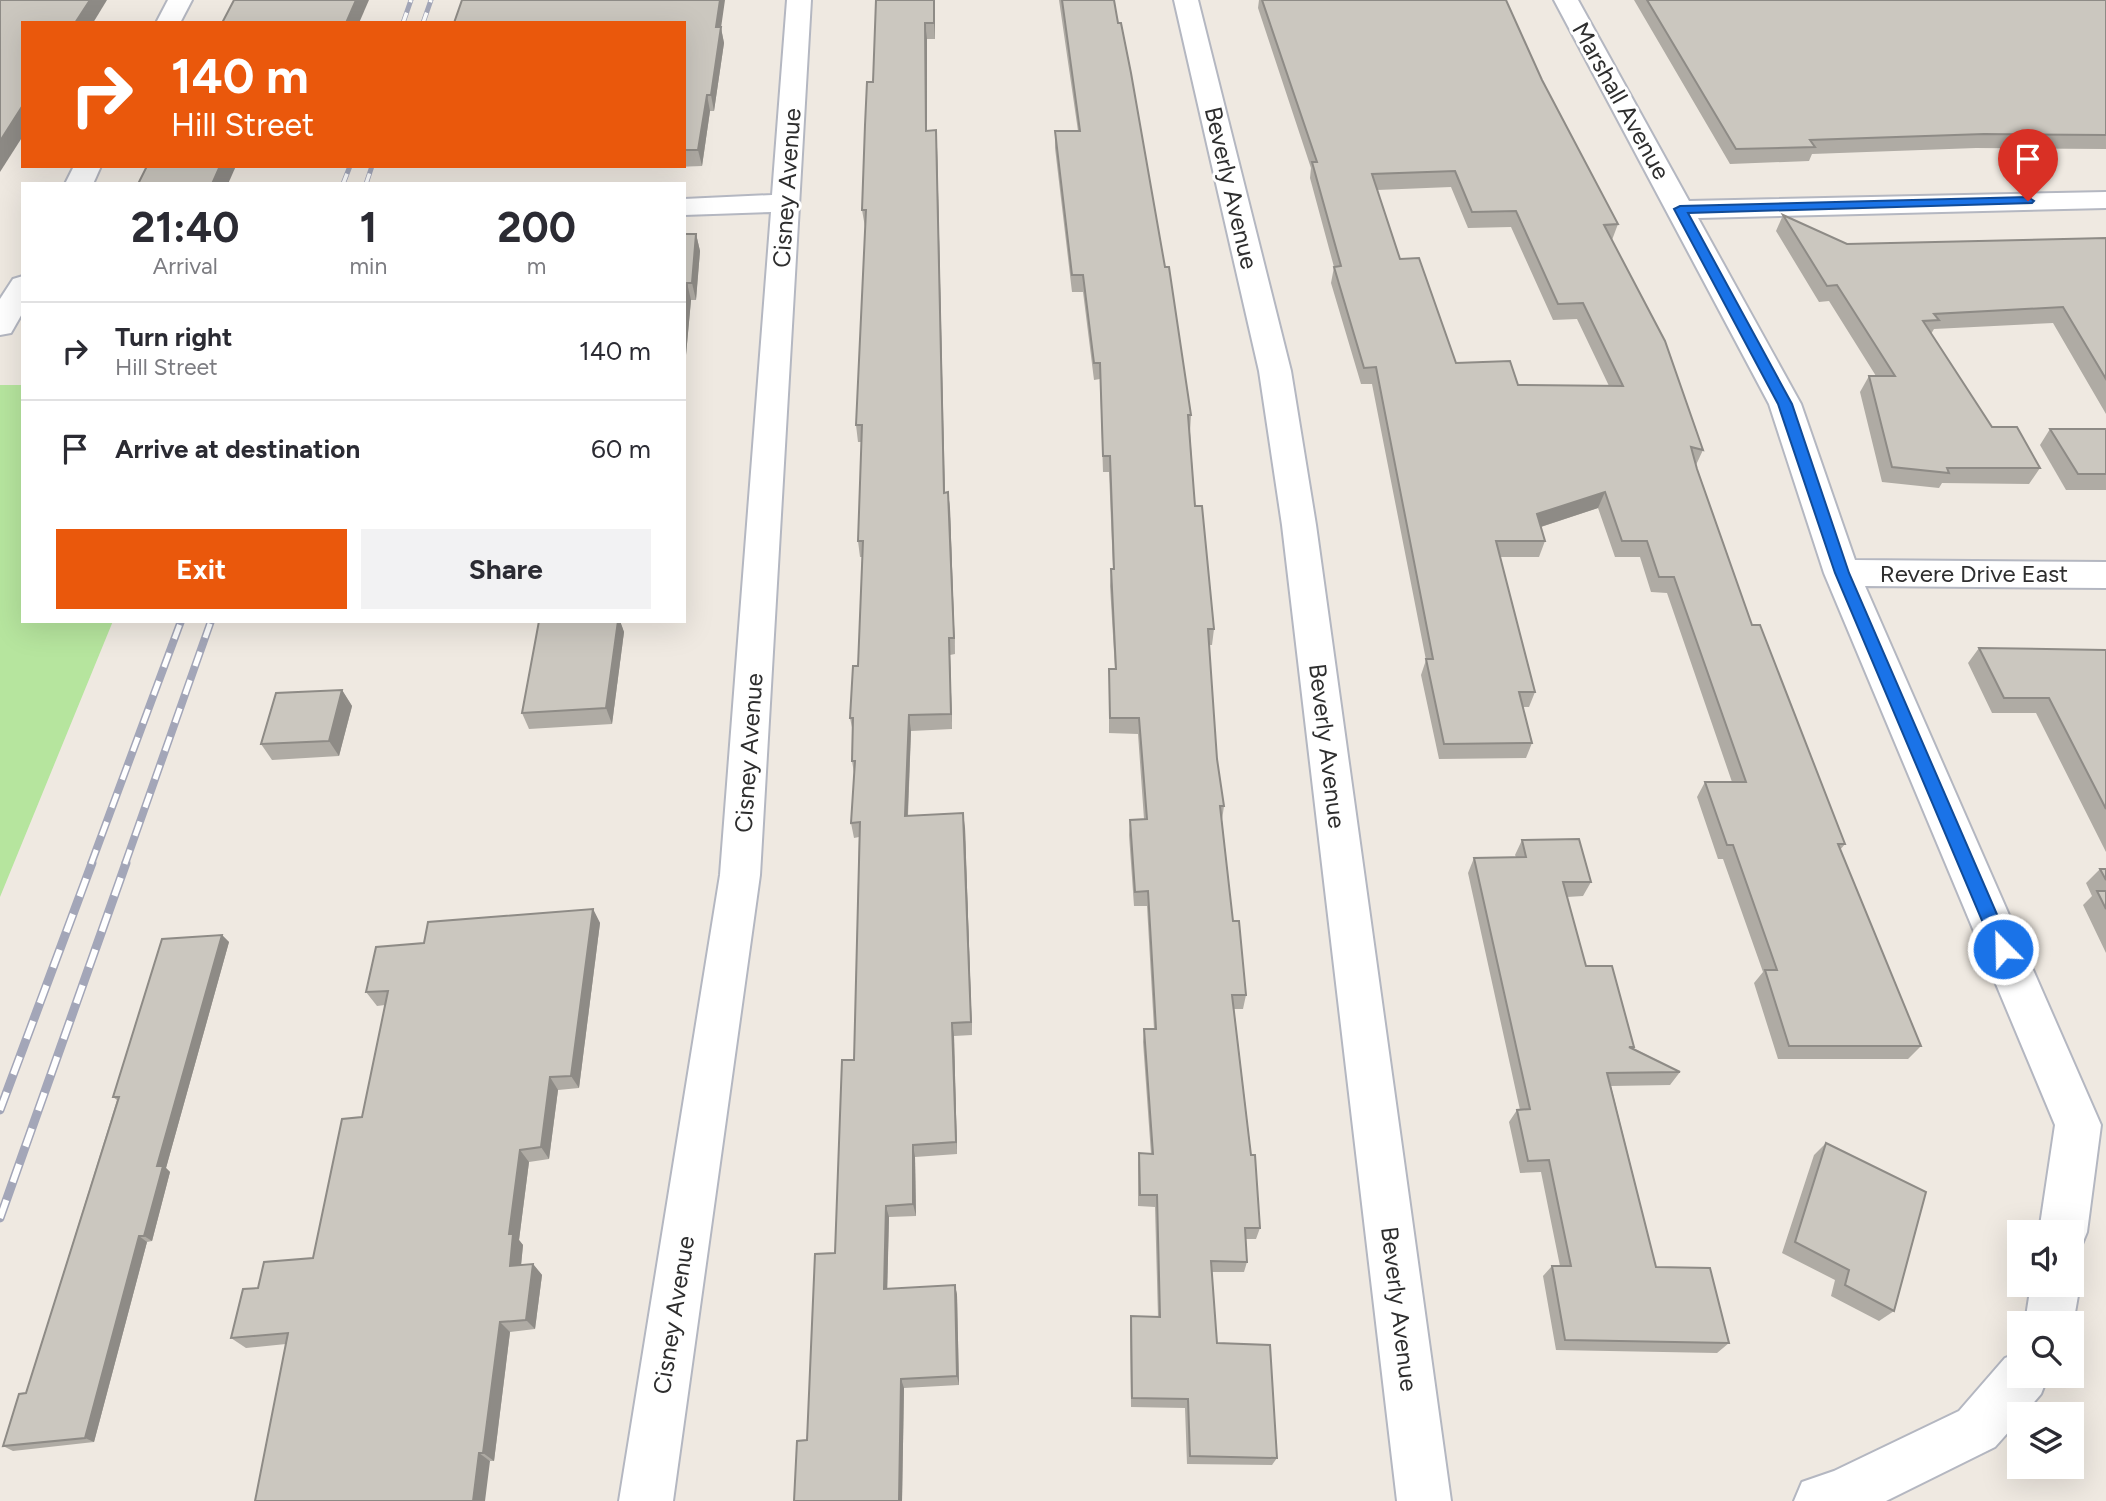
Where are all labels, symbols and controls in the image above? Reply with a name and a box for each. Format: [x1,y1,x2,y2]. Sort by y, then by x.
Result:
street label: Marshall Avenue [1566,17,1677,184]
text: 140 m [171,46,309,105]
icon: right [56,49,147,140]
street label: Beverly Avenue [1199,104,1264,272]
text: Hill Street [171,106,314,144]
street label: Cisney Avenue [766,107,807,269]
pin [1998,129,2058,201]
icon: arrive [2009,140,2047,178]
text: 21:40 [131,202,239,253]
text: 1 [359,202,377,253]
text: 200 [497,202,576,253]
text: Arrival [153,252,218,280]
text: min [349,252,387,280]
text: m [527,252,546,280]
text: Turn right [115,321,232,353]
icon: right [56,332,94,370]
text: 140 m [579,335,651,367]
text: Hill Street [115,353,218,381]
icon: arrive [56,430,94,468]
text: Arrive at destination [115,433,360,465]
text: 60 m [591,433,651,465]
button: Exit [56,529,347,609]
button: Share [361,529,651,609]
street label: Revere Drive East [1880,559,2068,588]
street label: Beverly Avenue [1303,662,1352,830]
street label: Cisney Avenue [728,672,769,834]
position arrow [1966,912,2040,986]
map controls [2007,1220,2084,1479]
button: sound [2007,1220,2084,1297]
street label: Beverly Avenue [1375,1225,1424,1393]
street label: Cisney Avenue [647,1234,700,1396]
button: search [2007,1311,2084,1388]
button: layers [2007,1402,2084,1479]

